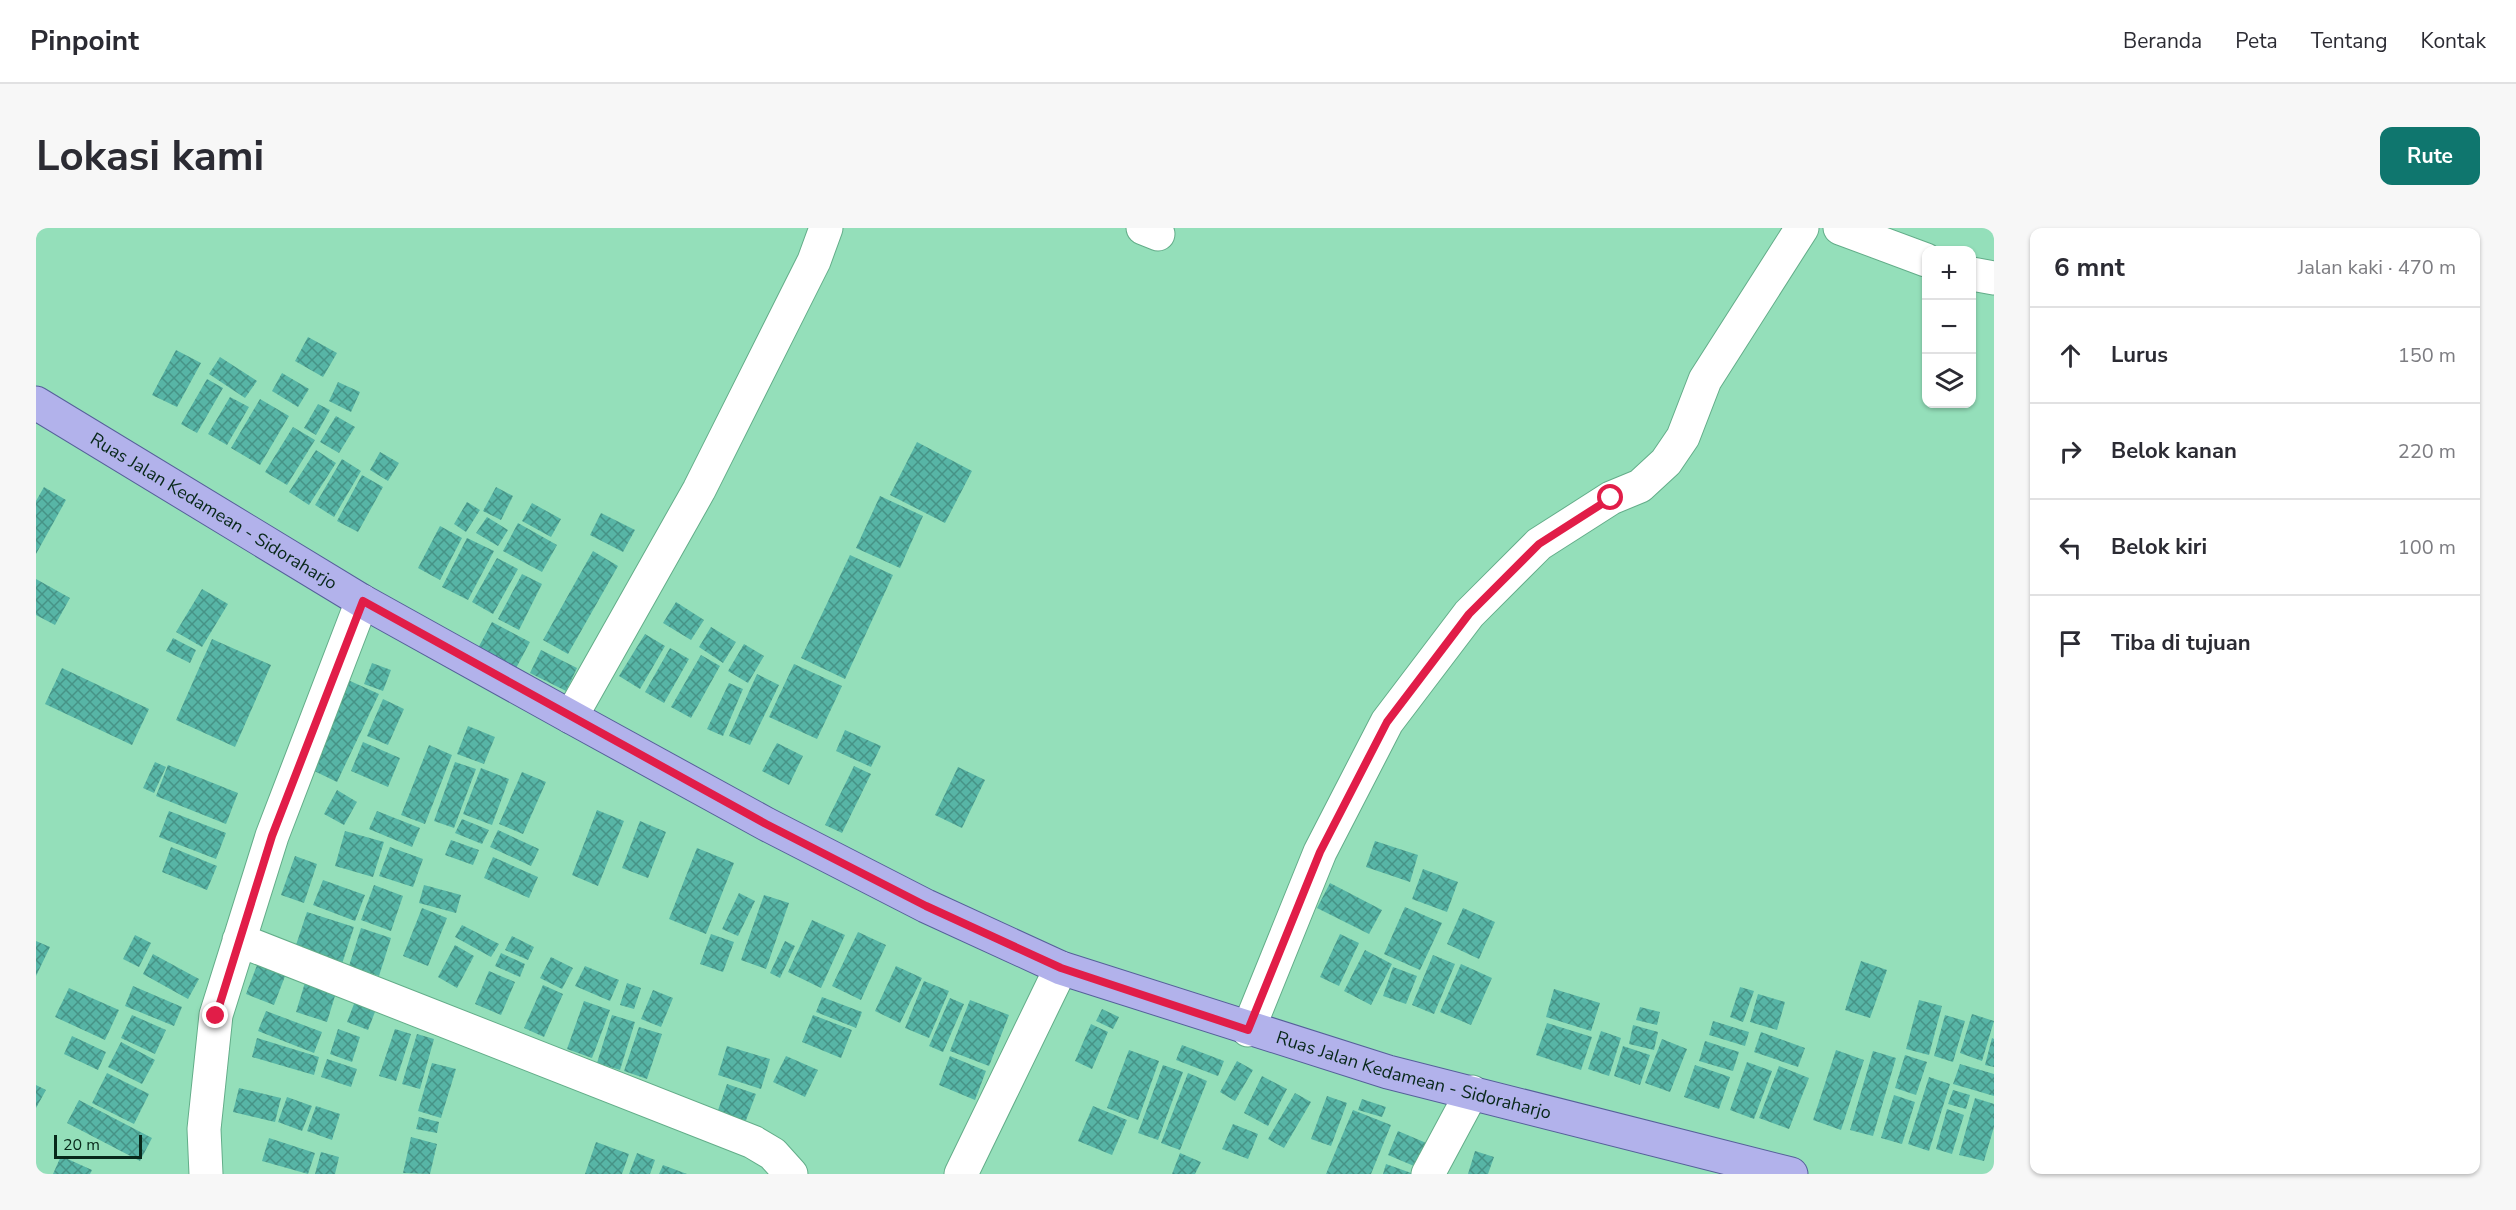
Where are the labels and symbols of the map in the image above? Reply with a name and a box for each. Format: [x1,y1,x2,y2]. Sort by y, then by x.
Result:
street label: Ruas Jalan Kedamean - Sidoraharjo [86,427,342,595]
route start [1597,484,1623,510]
route end [202,1002,228,1028]
street label: Ruas Jalan Kedamean - Sidoraharjo [1273,1025,1554,1125]
scale bar [54,1132,142,1160]

